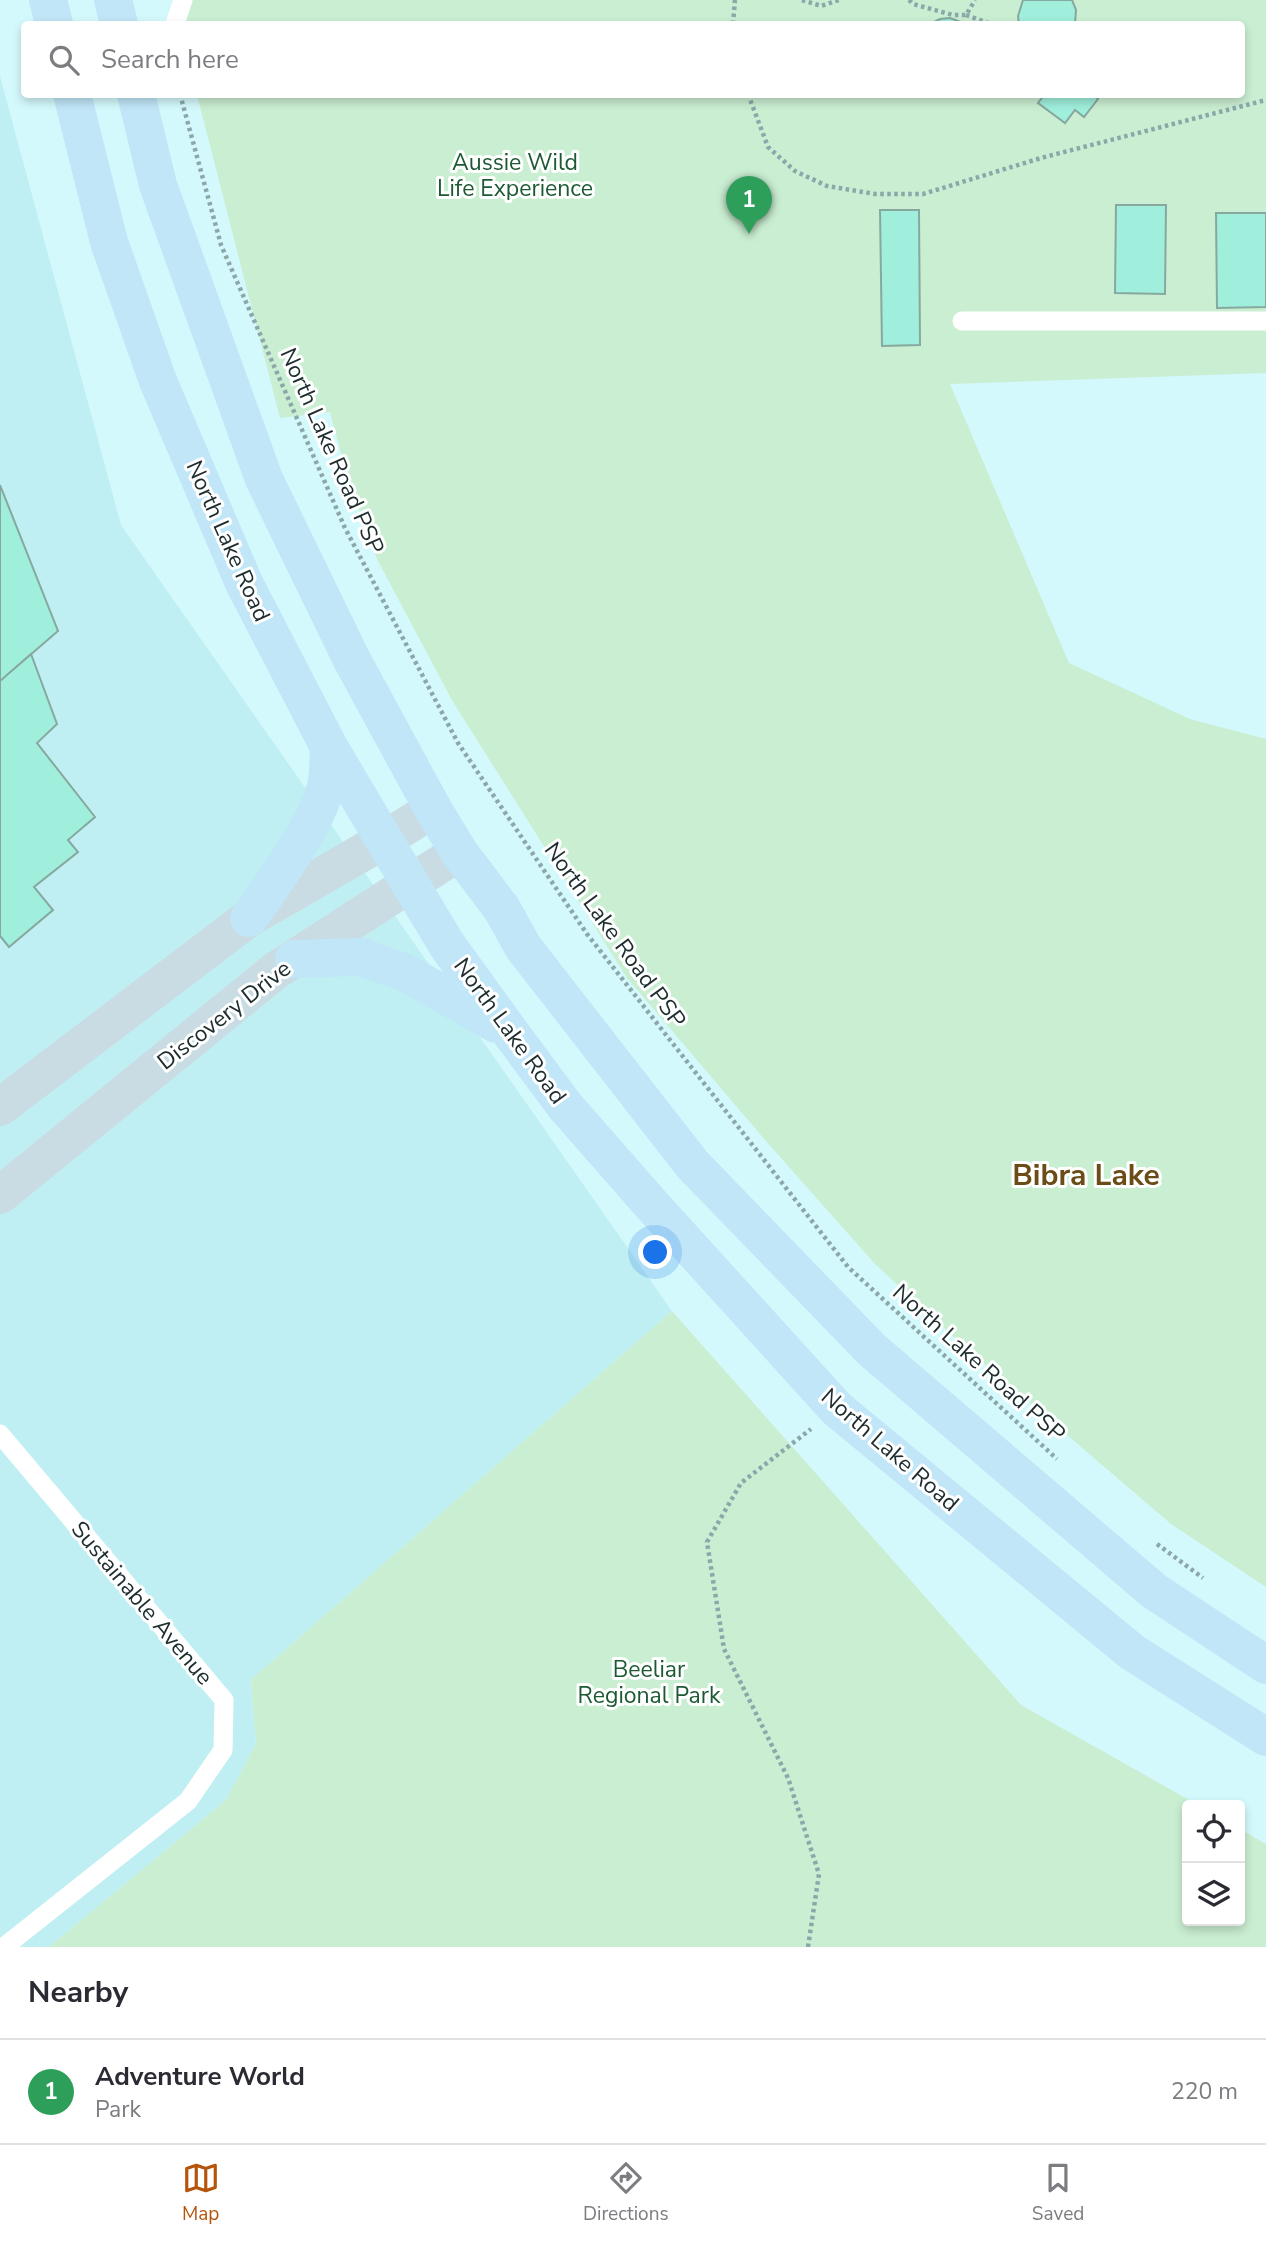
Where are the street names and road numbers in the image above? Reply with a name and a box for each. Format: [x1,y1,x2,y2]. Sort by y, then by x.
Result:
street label: North Lake Road PSP [273,343,391,559]
street label: North Lake Road [179,456,277,626]
street label: North Lake Road PSP [537,836,693,1034]
street label: North Lake Road [447,952,573,1110]
street label: Discovery Drive [151,953,297,1077]
street label: North Lake Road PSP [886,1277,1072,1449]
street label: North Lake Road [814,1381,966,1519]
street label: Sustainable Avenue [64,1514,220,1692]

